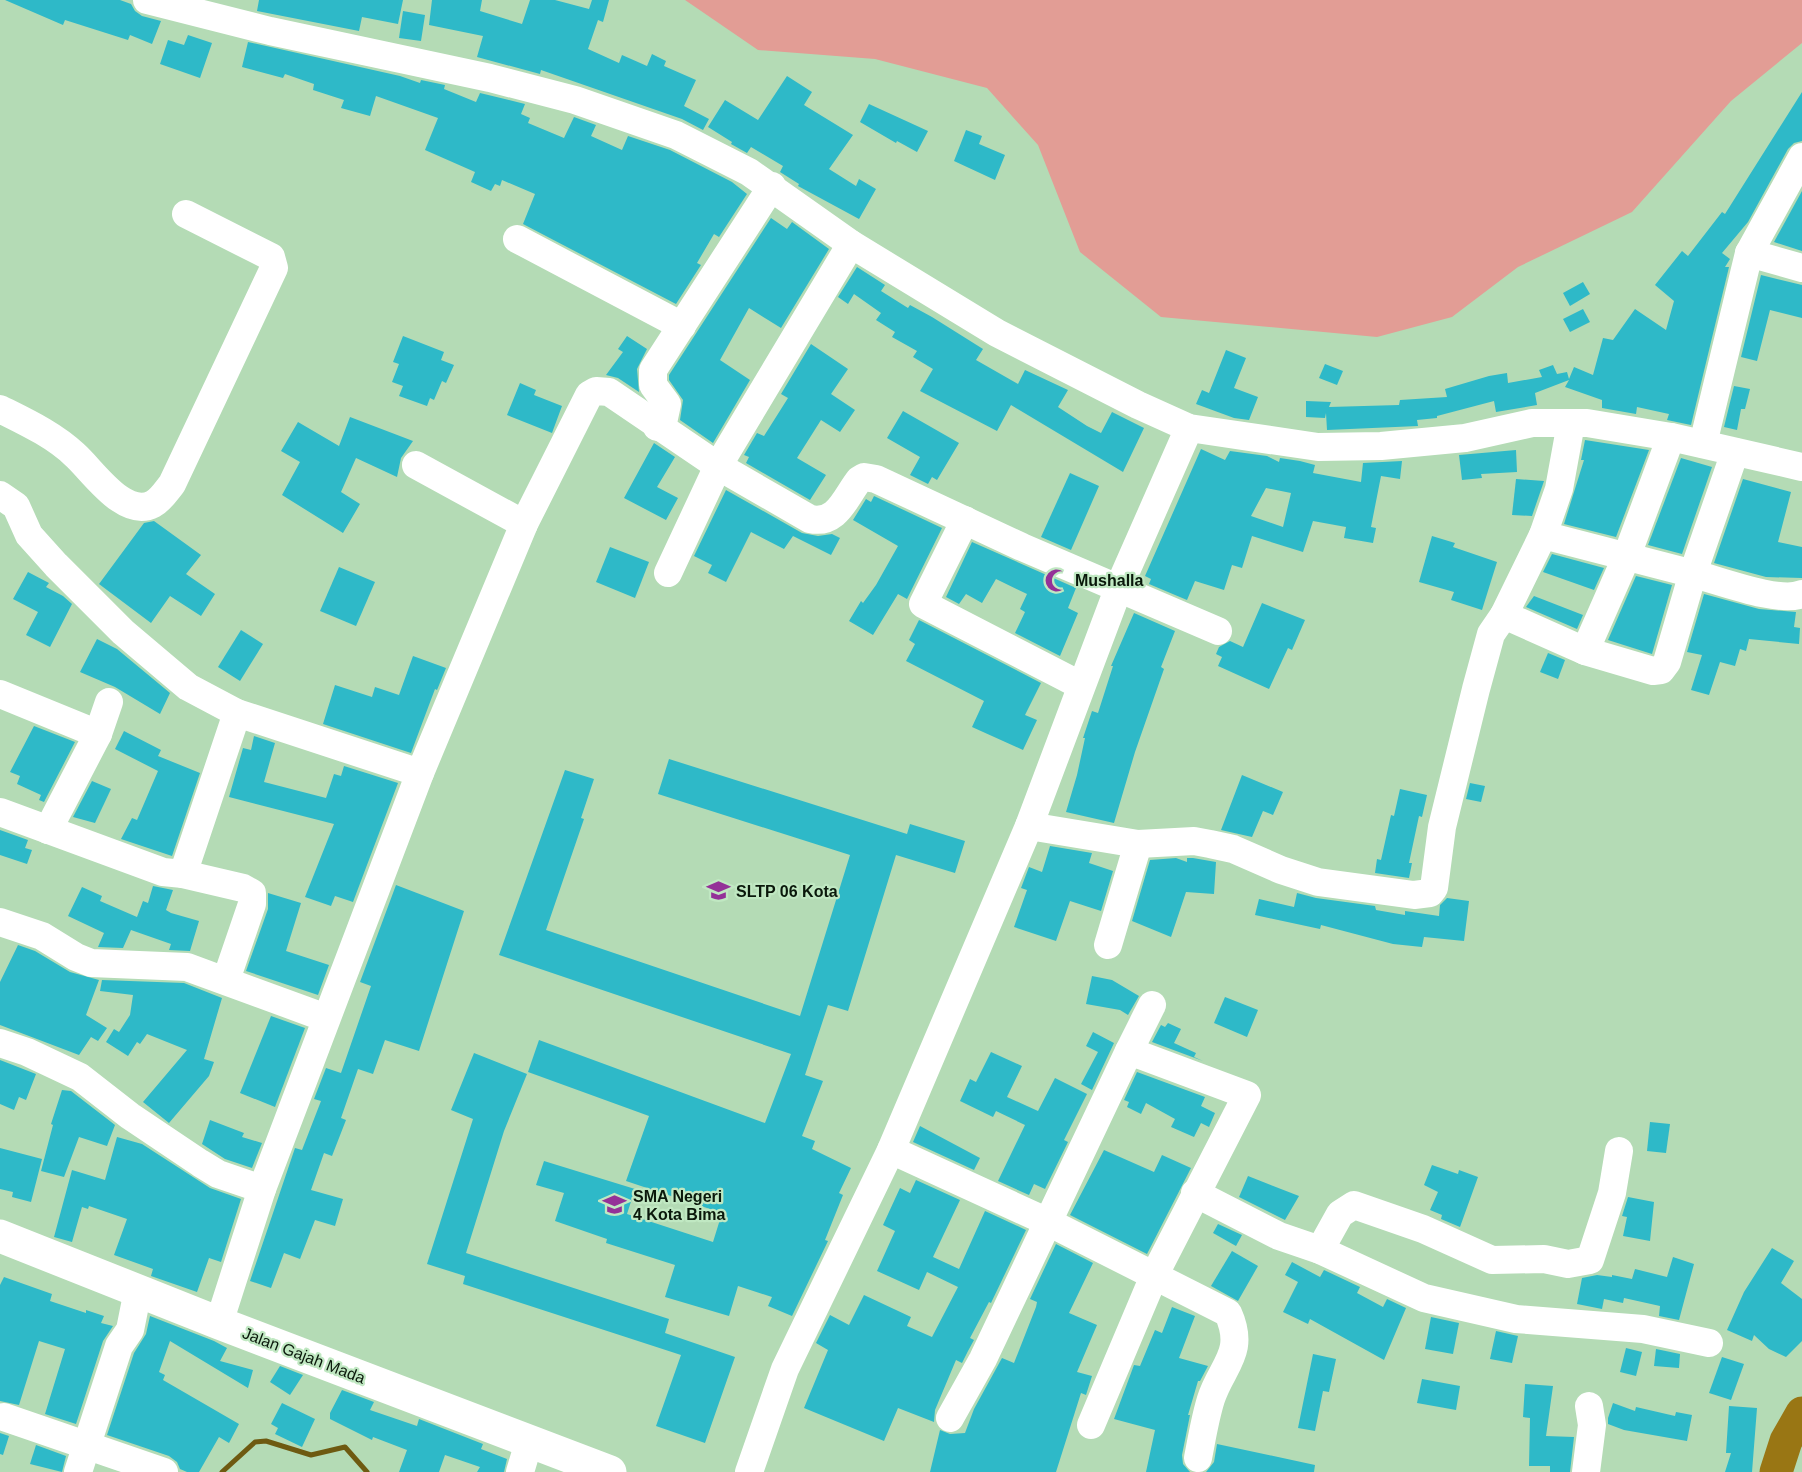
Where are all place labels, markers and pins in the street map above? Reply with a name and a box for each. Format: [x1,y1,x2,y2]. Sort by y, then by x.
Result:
mosque icon: Mushalla [1044,567,1070,593]
place label: Mushalla [1075,572,1144,589]
school or university icon: SLTP 06 Kota [705,878,731,904]
place label: SLTP 06 Kota [736,883,838,900]
place label: SMA Negeri 4 Kota Bima [633,1188,726,1223]
school or university icon: SMA Negeri 4 Kota Bima [602,1192,628,1218]

